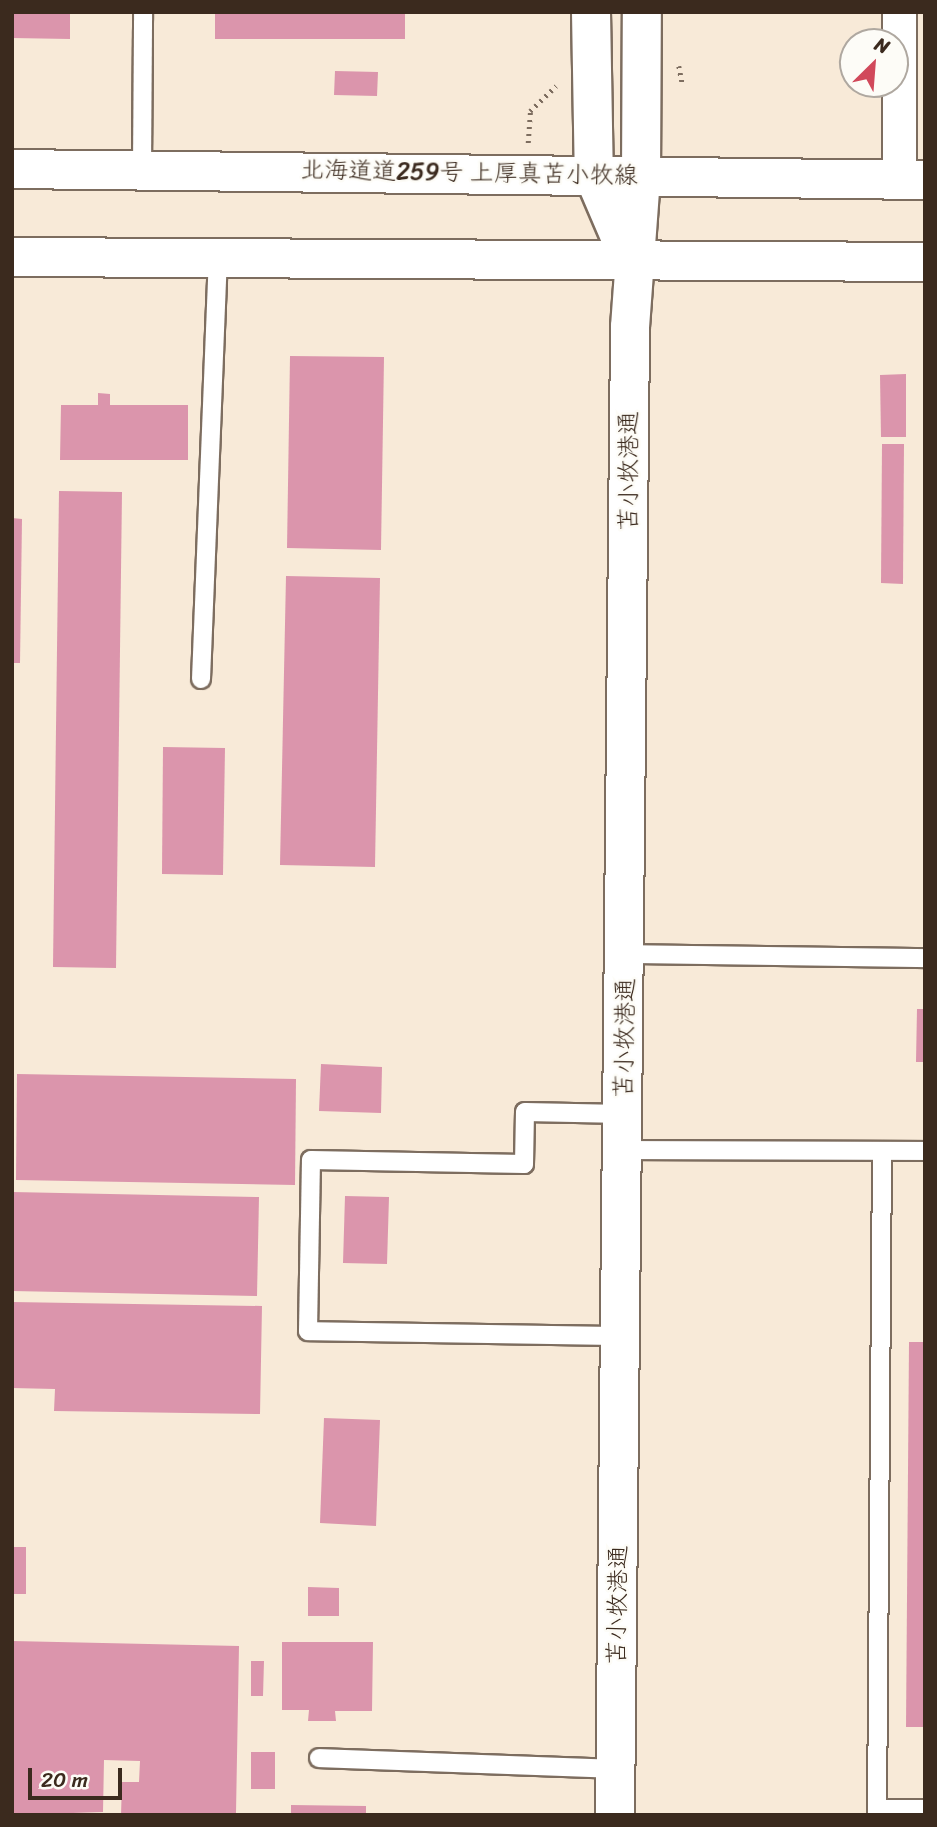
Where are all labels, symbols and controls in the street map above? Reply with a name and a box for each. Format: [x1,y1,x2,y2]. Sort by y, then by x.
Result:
north arrow [839,28,909,98]
text: N [869,28,895,63]
street label: 北海道道259号 上厚真苫小牧線 [300,156,638,190]
street label: 苫小牧港通 [615,411,643,531]
street label: 苫小牧港通 [610,978,640,1098]
street label: 苫小牧港通 [603,1545,633,1665]
scale bar [32,1754,126,1798]
text: 20 m [41,1761,88,1799]

